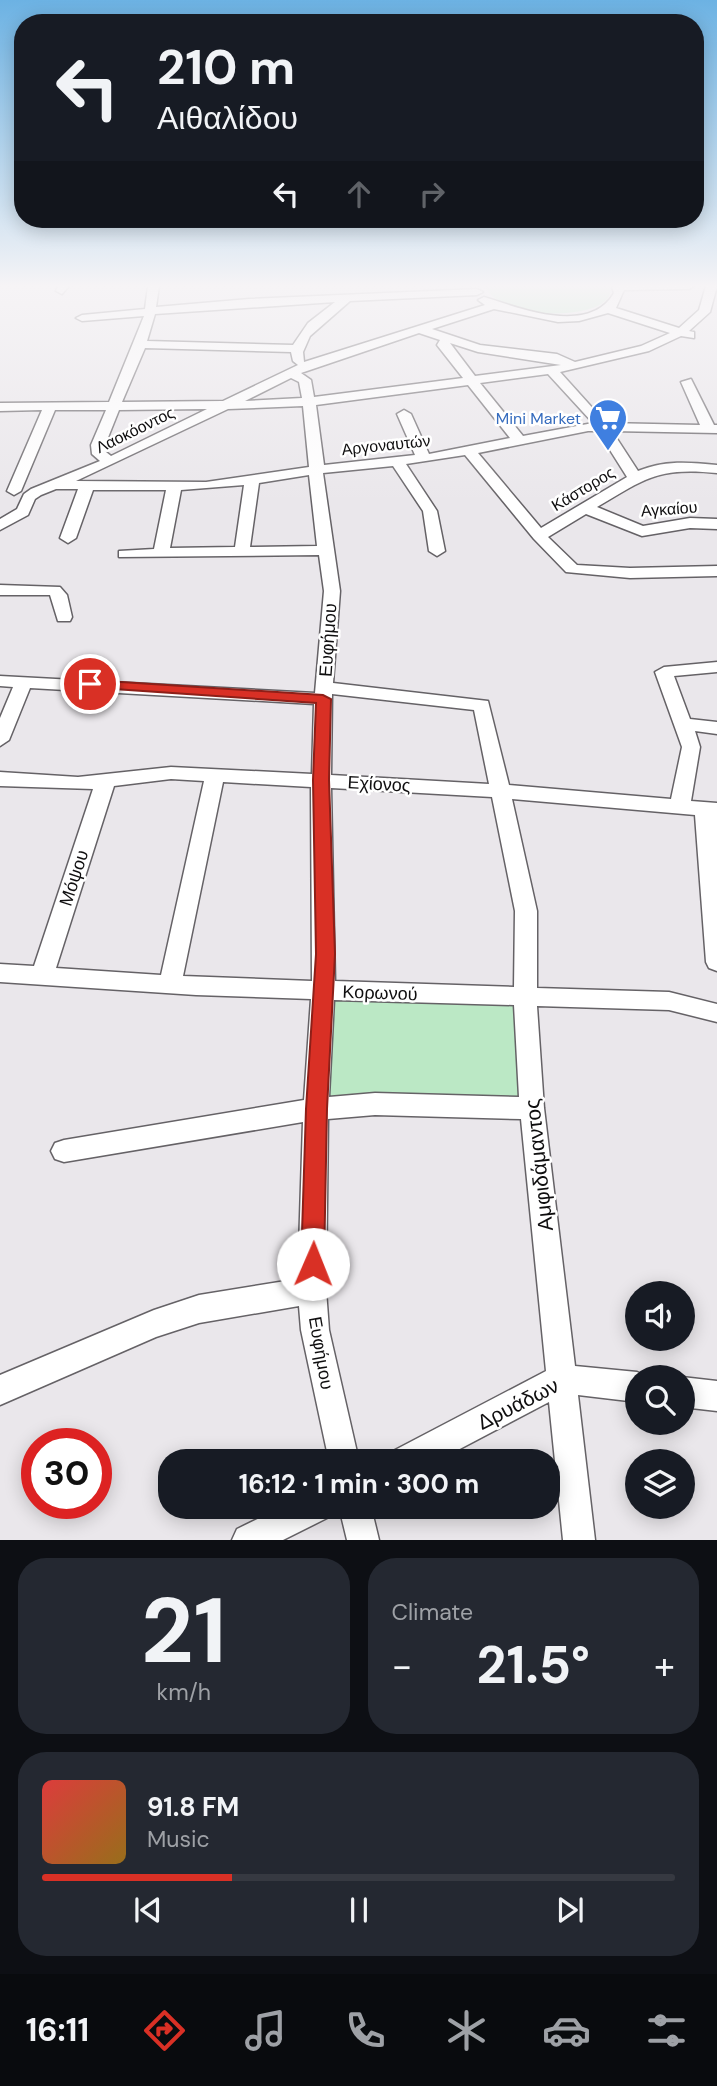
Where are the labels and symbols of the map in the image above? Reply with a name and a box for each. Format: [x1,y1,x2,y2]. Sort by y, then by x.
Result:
supermarket icon: Mini Market [587,397,629,452]
street label: Λαοκόοντος [92,402,178,458]
place label: Mini Market [496,408,581,429]
street label: Αργοναυτών [341,430,431,460]
street label: Κάστορος [547,462,619,516]
street label: Αγκαίου [640,497,698,521]
street label: Ευφήμου [313,602,343,678]
pin [60,654,120,714]
street label: Εχίονος [347,770,411,798]
street label: Μόψου [54,847,94,909]
street label: Κορωνού [342,980,418,1006]
street label: Αμφιδάμαντος [518,1098,560,1232]
position arrow [276,1227,350,1301]
street label: Ευφήμου [303,1315,339,1391]
street label: Δρυάδων [472,1372,564,1436]
speed limit sign: 30 [21,1428,112,1519]

